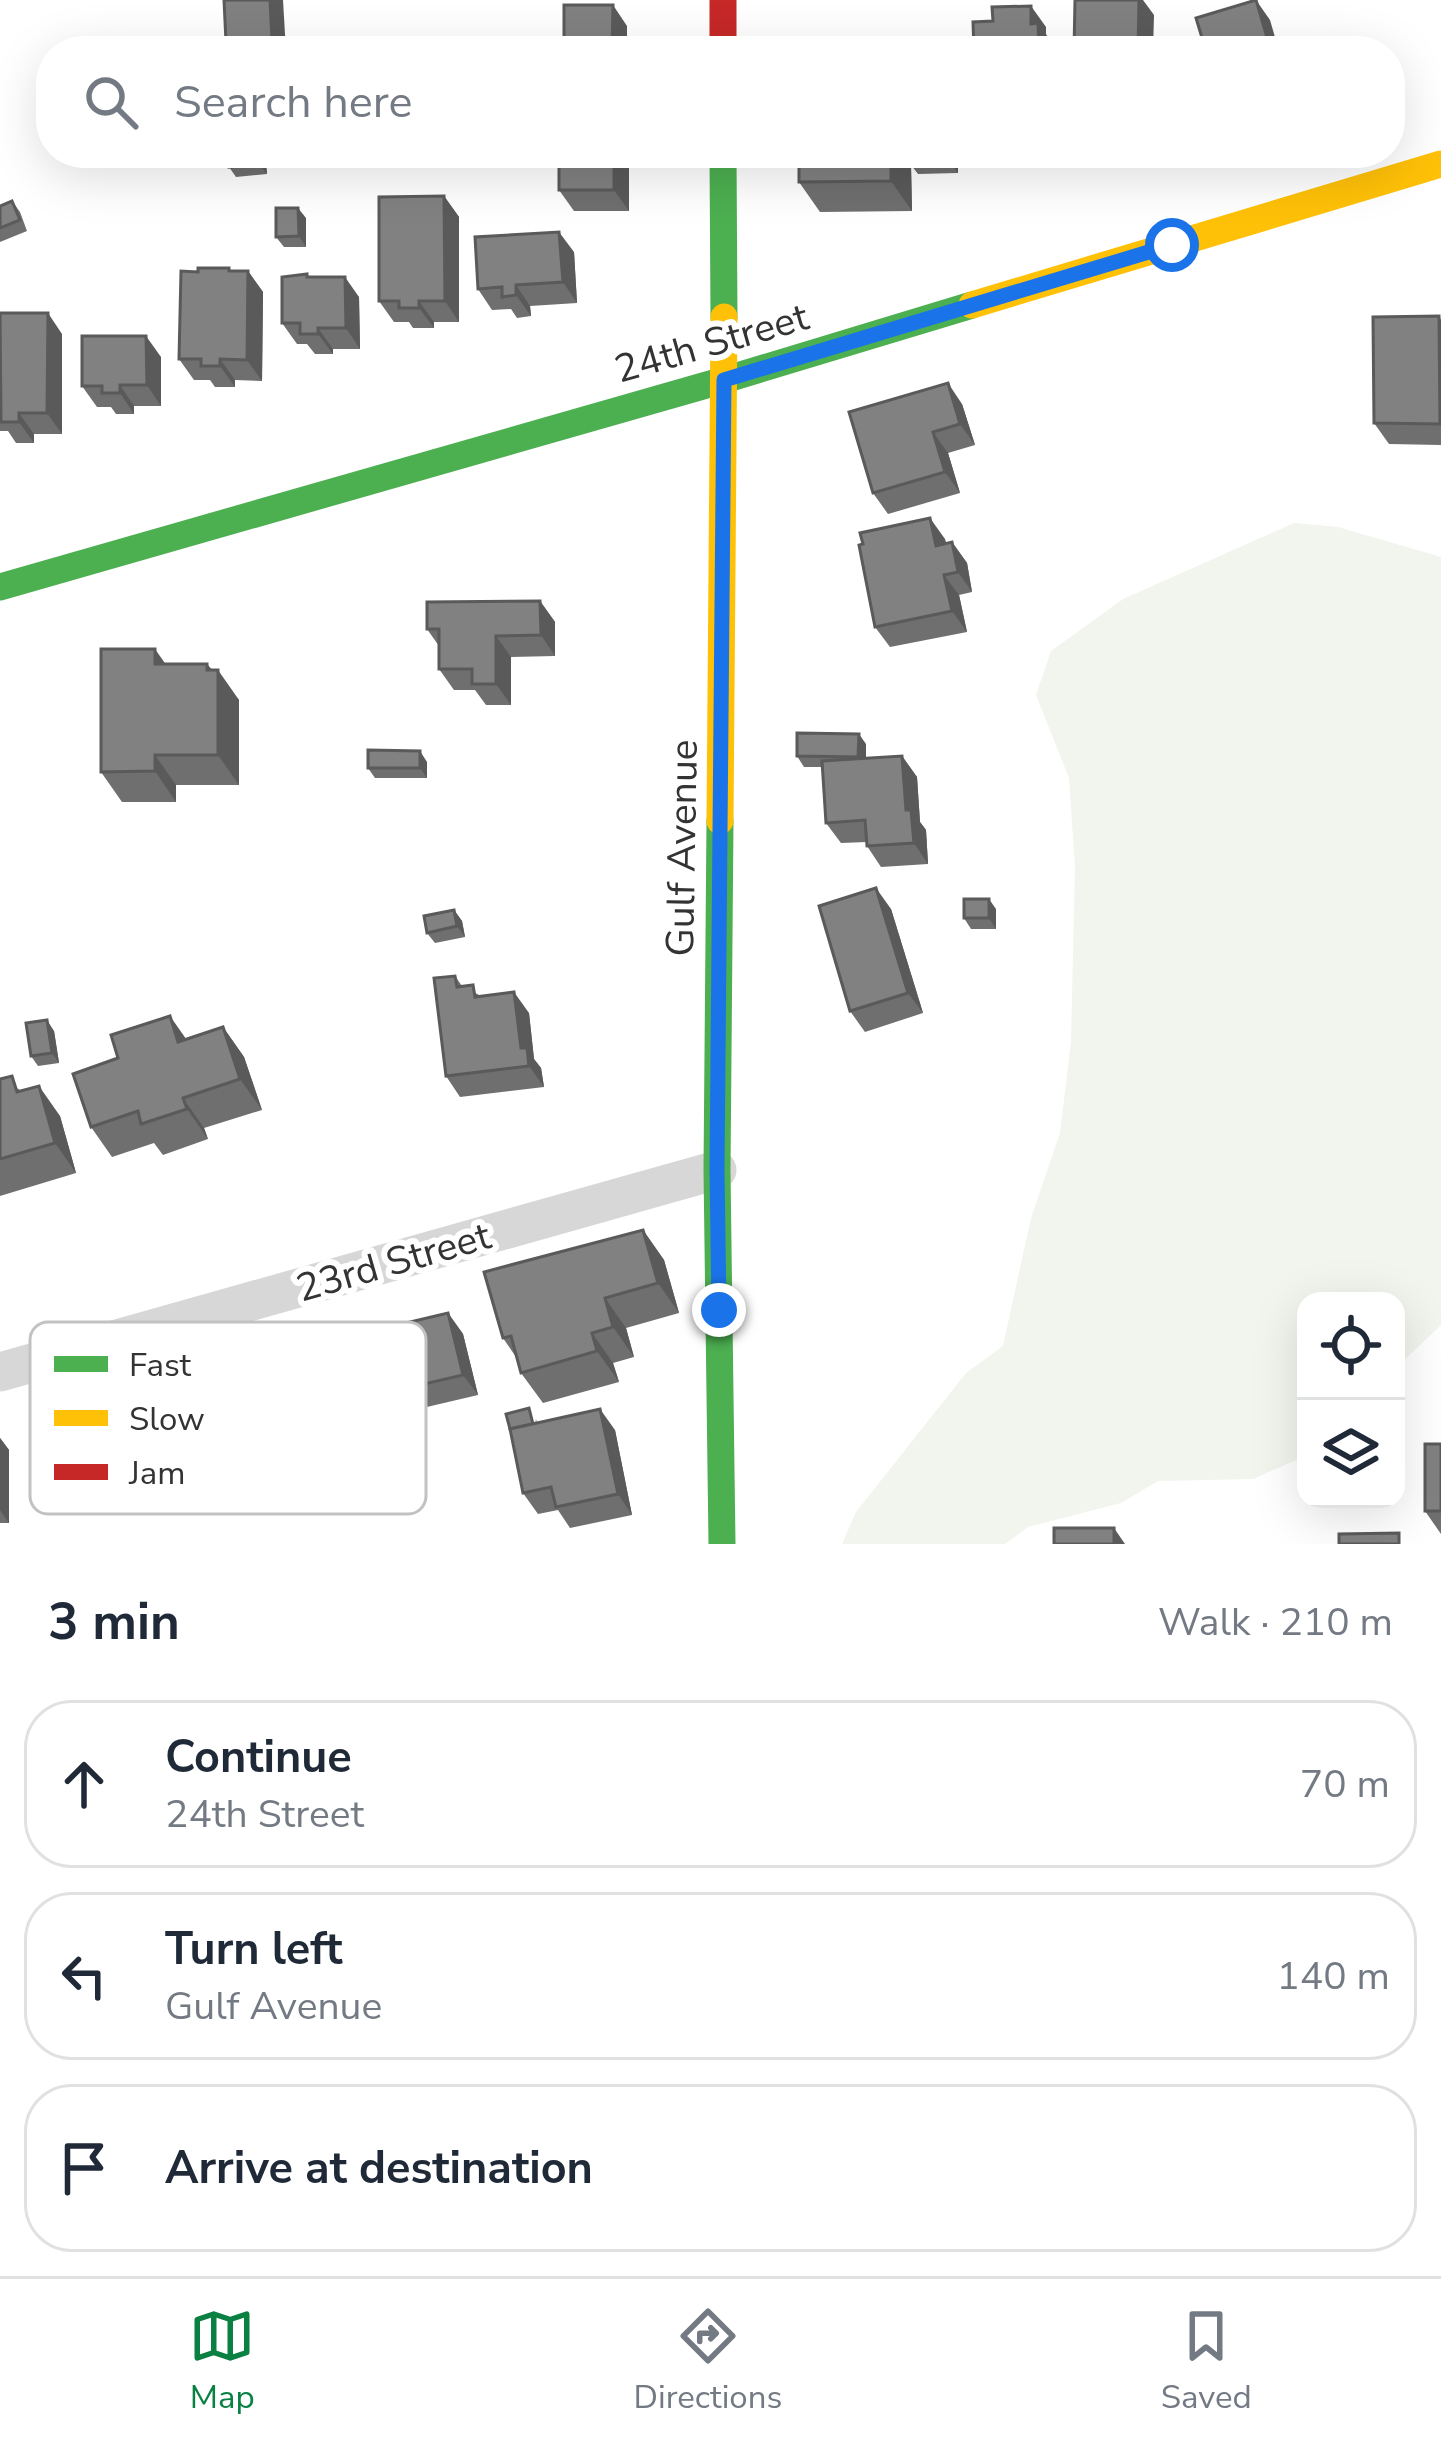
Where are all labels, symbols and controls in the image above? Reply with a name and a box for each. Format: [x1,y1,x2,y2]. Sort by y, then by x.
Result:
search box [36,36,1405,168]
icon: search [78,69,144,135]
text: Search here [174,72,413,133]
route start [1145,218,1199,272]
street label: 24th Street [608,290,815,396]
street label: Gulf Avenue [654,739,711,957]
street label: 23rd Street [290,1209,497,1315]
route end [692,1283,746,1337]
map controls [1297,1292,1405,1508]
button: locate [1297,1292,1405,1400]
legend [30,1322,426,1514]
text: Fast [129,1343,192,1388]
text: Slow [129,1397,205,1442]
button: layers [1297,1400,1405,1508]
text: Jam [128,1451,185,1496]
text: 3 min [48,1587,180,1657]
text: Walk · 210 m [1158,1596,1393,1649]
text: Continue [165,1727,352,1788]
icon: ahead [51,1751,117,1817]
text: 70 m [1300,1758,1390,1811]
text: 24th Street [165,1788,364,1841]
text: Turn left [165,1919,343,1980]
icon: left [51,1943,117,2009]
text: 140 m [1276,1950,1390,2003]
text: Gulf Avenue [165,1980,382,2033]
icon: arrive [51,2135,117,2201]
text: Arrive at destination [165,2138,593,2199]
tab: Map [189,2303,255,2420]
tab: Directions [634,2303,782,2420]
tab: Saved [1161,2303,1252,2420]

